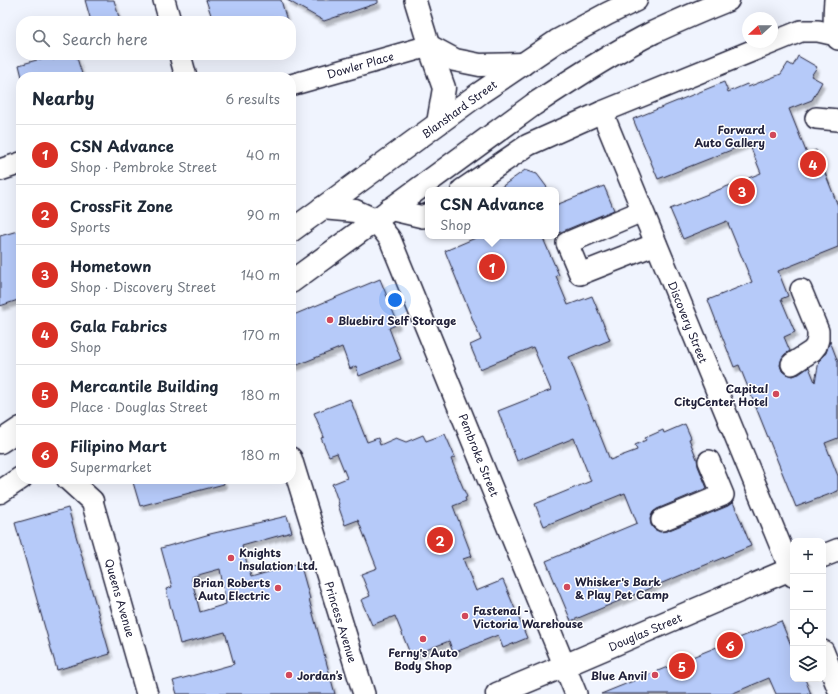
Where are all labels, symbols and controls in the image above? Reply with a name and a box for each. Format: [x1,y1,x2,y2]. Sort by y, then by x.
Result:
north arrow [742,12,778,48]
search box [16,16,296,60]
icon: search [30,27,52,49]
text: Search here [62,27,148,50]
street label: Dowler Place [325,47,396,83]
street label: Blanshard Street [418,76,501,142]
text: Nearby [32,85,94,111]
text: 6 results [225,89,280,108]
place label: Forward Auto Gallery [694,121,766,151]
marker: Forward Auto Gallery [768,130,778,140]
text: CSN Advance [70,134,174,157]
text: 1 [42,145,48,164]
text: 40 m [246,145,280,164]
pin: 4 [800,149,826,179]
text: Shop · Pembroke Street [70,157,217,176]
pin: 3 [729,176,755,206]
popup [425,187,559,239]
text: CSN Advance [440,192,544,215]
text: CrossFit Zone [70,194,173,217]
text: 2 [40,205,50,224]
text: 90 m [247,205,280,224]
text: Shop [440,215,471,234]
text: Sports [70,217,110,236]
pin: 1 [479,252,505,282]
text: Hometown [70,254,151,277]
text: 3 [41,265,49,284]
text: 140 m [241,265,280,284]
text: Shop · Discovery Street [70,277,216,296]
street label: Discovery Street [664,278,712,366]
your location [385,290,405,310]
place label: Bluebird Self Storage [338,312,456,329]
text: Gala Fabrics [70,314,167,337]
marker: Bluebird Self Storage [325,315,335,325]
text: 4 [41,325,49,344]
text: 170 m [242,325,280,344]
text: Shop [70,337,101,356]
text: Mercantile Building [70,374,218,397]
place label: Capital CityCenter Hotel [674,380,768,410]
text: 5 [41,385,49,404]
text: 180 m [241,385,280,404]
marker: Capital CityCenter Hotel [771,389,781,399]
text: Place · Douglas Street [70,397,208,416]
street label: Pembroke Street [455,411,504,500]
text: Filipino Mart [70,434,167,457]
text: 6 [40,445,50,464]
text: 180 m [241,445,280,464]
text: Supermarket [70,457,152,476]
pin: 2 [427,525,453,555]
map controls [790,538,826,682]
button: + [790,538,826,574]
place label: Knights Insulation Ltd. [239,544,318,574]
marker: Knights Insulation Ltd. [226,553,236,563]
street label: Queens Avenue [101,557,139,639]
place label: Whisker's Bark & Play Pet Camp [575,573,669,603]
place label: Brian Roberts Auto Electric [193,574,271,604]
button: − [790,574,826,610]
street label: Princess Avenue [321,579,361,665]
marker: Whisker's Bark & Play Pet Camp [562,582,572,592]
marker: Brian Roberts Auto Electric [273,583,283,593]
place label: Fastenal - Victoria Warehouse [473,602,583,632]
street label: Douglas Street [606,609,685,655]
button: locate [790,610,826,646]
marker: Fastenal - Victoria Warehouse [460,611,470,621]
pin: 6 [717,630,743,660]
marker: Ferny's Auto Body Shop [418,634,428,644]
place label: Ferny's Auto Body Shop [388,644,458,674]
button: layers [790,646,826,682]
pin: 5 [669,651,695,681]
place label: Jordan’s [297,667,342,684]
place label: Blue Anvil [591,667,647,684]
marker: Jordan’s [284,670,294,680]
marker: Blue Anvil [650,670,660,680]

